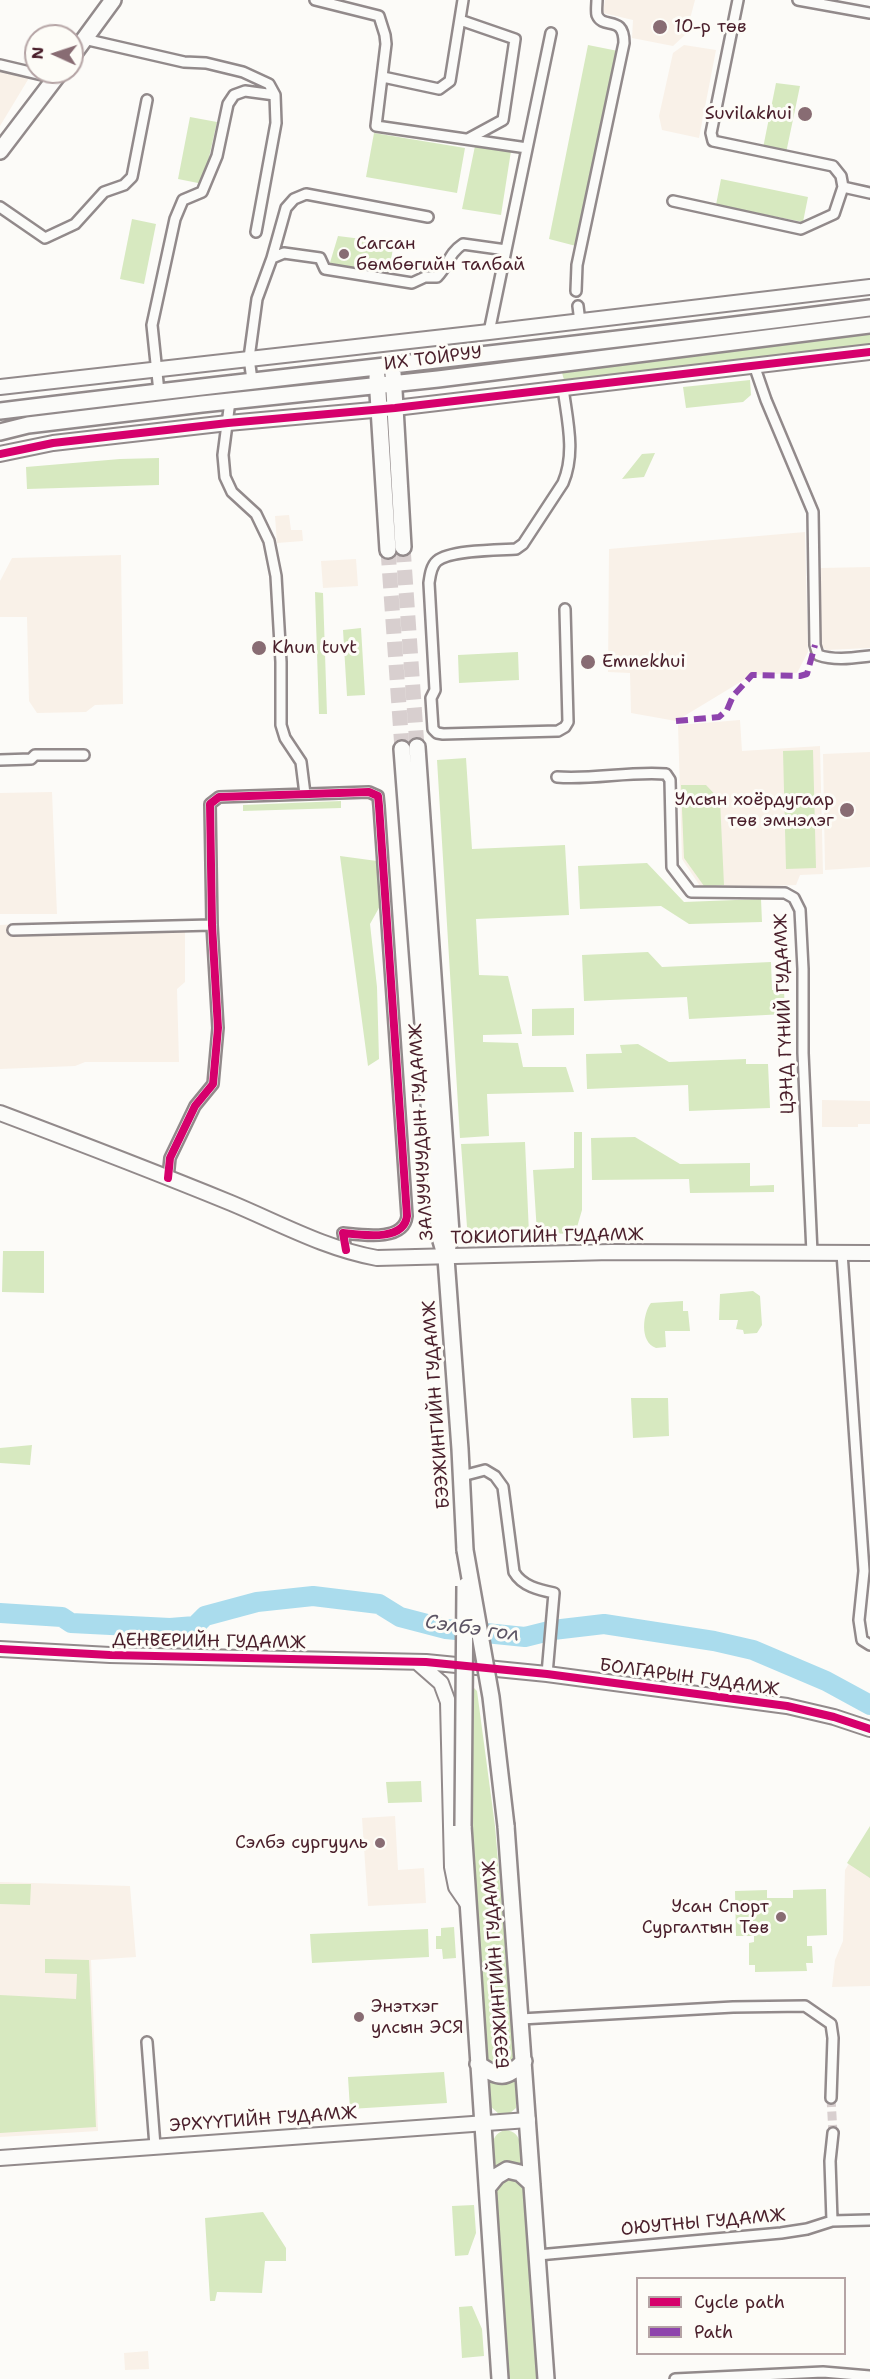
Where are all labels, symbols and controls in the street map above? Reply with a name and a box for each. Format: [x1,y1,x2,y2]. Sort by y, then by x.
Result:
place label: 10-р төв [674,16,746,38]
marker: 10-р төв [651,18,669,36]
north arrow [24,24,84,84]
text: N [27,46,48,60]
place label: Suvilakhui [705,103,792,125]
marker: Suvilakhui [796,105,814,123]
place label: Сагсан бөмбөгийн талбай [356,233,525,276]
marker: Сагсан бөмбөгийн талбай [337,247,351,261]
street label: ИХ ТОЙРУУ [383,342,483,376]
place label: Khun tuvt [272,637,357,659]
marker: Khun tuvt [250,639,268,657]
place label: Emnekhui [602,651,686,673]
marker: Emnekhui [579,653,597,671]
place label: Улсын хоёрдугаар төв эмнэлэг [675,789,834,832]
marker: Улсын хоёрдугаар төв эмнэлэг [838,801,856,819]
street label: ЦЭНД ГҮНИЙ ГУДАМЖ [771,913,799,1115]
street label: ЗАЛУУЧУУДЫН ГУДАМЖ [406,1023,438,1241]
street label: ТОКИОГИЙН ГУДАМЖ [450,1225,644,1249]
street label: БЭЭЖИНГИЙН ГУДАМЖ [419,1300,455,1510]
water label: Сэлбэ гол [423,1610,521,1648]
street label: ДЕНВЕРИЙН ГУДАМЖ [112,1630,306,1654]
street label: БОЛГАРЫН ГУДАМЖ [598,1655,780,1701]
place label: Сэлбэ сургууль [235,1832,368,1854]
marker: Сэлбэ сургууль [373,1836,387,1850]
street label: БЭЭЖИНГИЙН ГУДАМЖ [479,1860,515,2070]
place label: Усан Спорт Сургалтын Төв [642,1896,769,1938]
marker: Усан Спорт Сургалтын Төв [774,1910,788,1924]
place label: Энэтхэг улсын ЭСЯ [371,1996,464,2038]
marker: Энэтхэг улсын ЭСЯ [352,2010,366,2024]
street label: ЭРХҮҮГИЙН ГУДАМЖ [169,2103,357,2137]
street label: ОЮУТНЫ ГУДАМЖ [620,2205,786,2241]
legend [636,2277,846,2355]
text: Cycle path [694,2290,785,2314]
text: Path [694,2320,733,2344]

